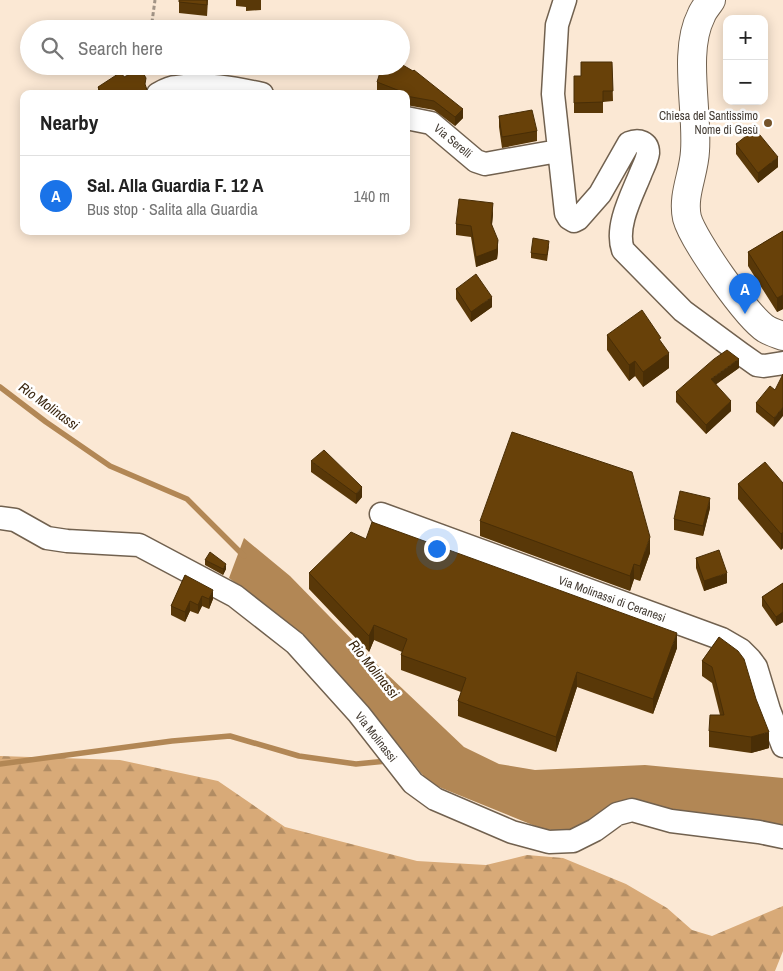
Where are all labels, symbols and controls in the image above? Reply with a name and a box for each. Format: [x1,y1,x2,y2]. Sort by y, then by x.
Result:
map controls [723,15,768,105]
button: + [723,15,768,60]
search box [20,20,410,75]
icon: search [38,34,66,62]
text: Search here [78,35,163,61]
button: − [723,60,768,105]
text: Nearby [40,108,98,137]
place label: Chiesa del Santissimo Nome di Gesù [659,108,758,138]
marker: Chiesa del Santissimo Nome di Gesù [762,117,774,129]
street label: Via Serelli [431,120,475,162]
text: Sal. Alla Guardia F. 12 A [87,172,263,198]
text: A [51,185,61,207]
text: 140 m [354,185,390,207]
text: Bus stop · Salita alla Guardia [87,198,258,220]
pin: A [729,273,761,314]
water label: Rio Molinassi [15,378,83,434]
your location [424,536,450,562]
street label: Via Molinassi di Ceranesi [556,572,668,626]
water label: Rio Molinassi [345,636,404,703]
street label: Via Molinassi [351,709,401,765]

